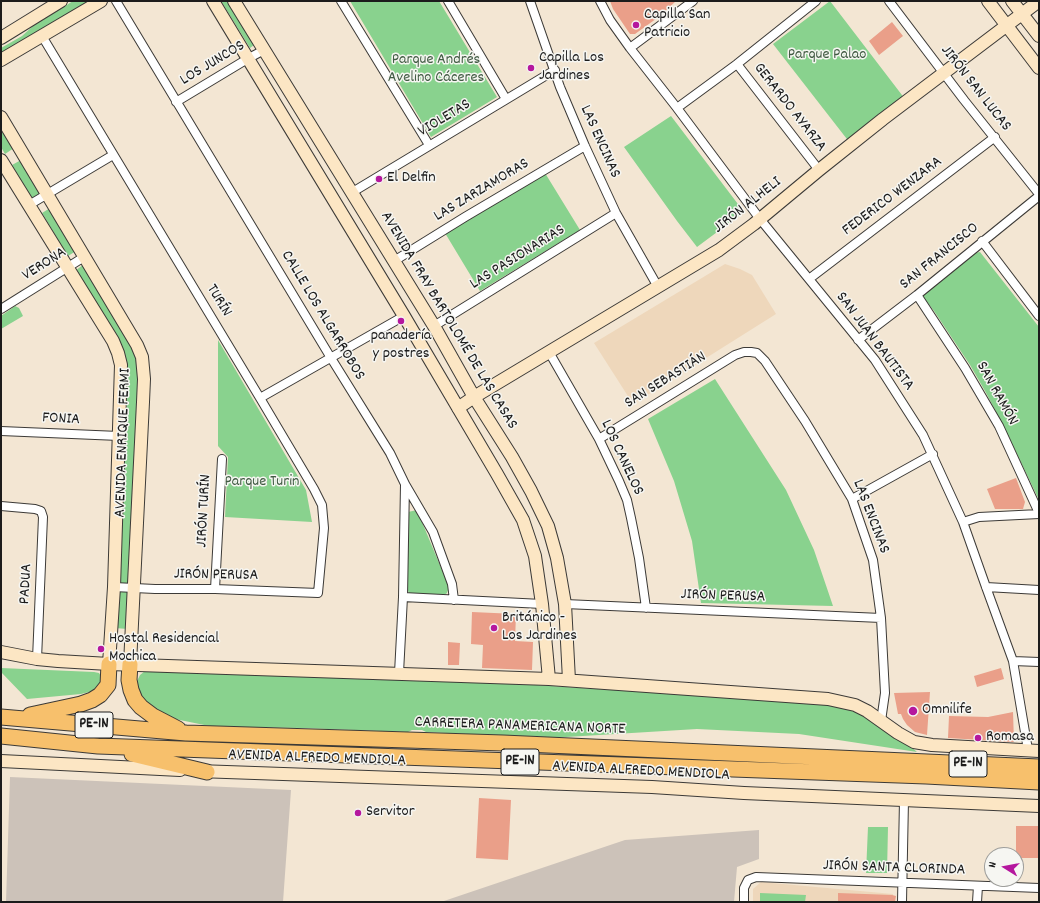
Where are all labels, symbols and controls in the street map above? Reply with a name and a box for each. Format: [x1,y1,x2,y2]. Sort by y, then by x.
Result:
place label: Capilla San Patricio [644,6,710,44]
marker: Capilla San Patricio [631,20,641,30]
street label: LOS JUNCOS [177,37,249,91]
street label: JIRÓN SAN LUCAS [935,42,1015,136]
park label: Parque Palao [788,46,866,66]
place label: Capilla Los Jardines [539,49,604,87]
park label: Parque Andrés Avelino Cáceres [388,51,484,89]
street label: GERARDO AYARZA [748,60,830,156]
marker: Capilla Los Jardines [526,63,536,73]
street label: VIOLETAS [415,96,475,142]
street label: LAS ENCINAS [574,103,624,181]
street label: FEDERICO WENZARA [839,153,947,241]
street label: LAS ZARZAMORAS [431,155,533,227]
place label: El Delfin [387,169,436,189]
street label: JIRÓN ALHELI [710,173,786,239]
marker: El Delfin [374,174,384,184]
street label: AVENIDA FRAY BARTOLOMÉ DE LAS CASAS [375,209,521,433]
street label: SAN FRANCISCO [897,219,983,295]
street label: LAS PASIONARIAS [467,221,569,295]
street label: VERONA [19,244,71,286]
street label: CALLE LOS ALGARROBOS [276,248,368,384]
street label: TURÍN [201,281,235,321]
street label: SAN JUAN BAUTISTA [831,289,917,395]
marker: panadería y postres [396,316,406,326]
place label: panadería y postres [371,327,431,365]
street label: SAN SEBASTIÁN [622,348,710,414]
street label: SAN RAMÓN [971,359,1021,429]
street label: AVENIDA ENRIQUE FERMI [112,368,136,518]
street label: FONIA [42,409,80,431]
street label: LOS CANELOS [595,417,647,499]
park label: Parque Turin [225,473,299,493]
street label: JIRÓN TURÍN [193,474,217,548]
street label: LAS ENCINAS [847,477,893,557]
street label: PADUA [16,563,38,605]
street label: JIRÓN PERUSA [174,566,258,586]
street label: JIRÓN PERUSA [680,586,766,608]
place label: Británico - Los Jardines [502,609,577,647]
marker: Británico - Los Jardines [489,623,499,633]
place label: Hostal Residencial Mochica [109,630,219,668]
marker: Hostal Residencial Mochica [96,644,106,654]
place label: Omnilife [922,701,972,721]
marker: Omnilife [907,705,919,717]
road number: PE-1N [75,712,113,738]
street label: CARRETERA PANAMERICANA NORTE [414,714,626,740]
place label: Romasa [986,728,1034,748]
marker: Romasa [973,733,983,743]
street label: AVENIDA ALFREDO MENDIOLA [228,746,406,772]
road number: PE-1N [501,749,539,775]
road number: PE-1N [949,751,987,777]
street label: AVENIDA ALFREDO MENDIOLA [552,758,730,786]
place label: Servitor [366,803,415,823]
marker: Servitor [353,808,363,818]
north arrow [984,847,1024,887]
street label: JIRÓN SANTA CLORINDA [822,857,966,881]
text: N [985,861,1002,869]

